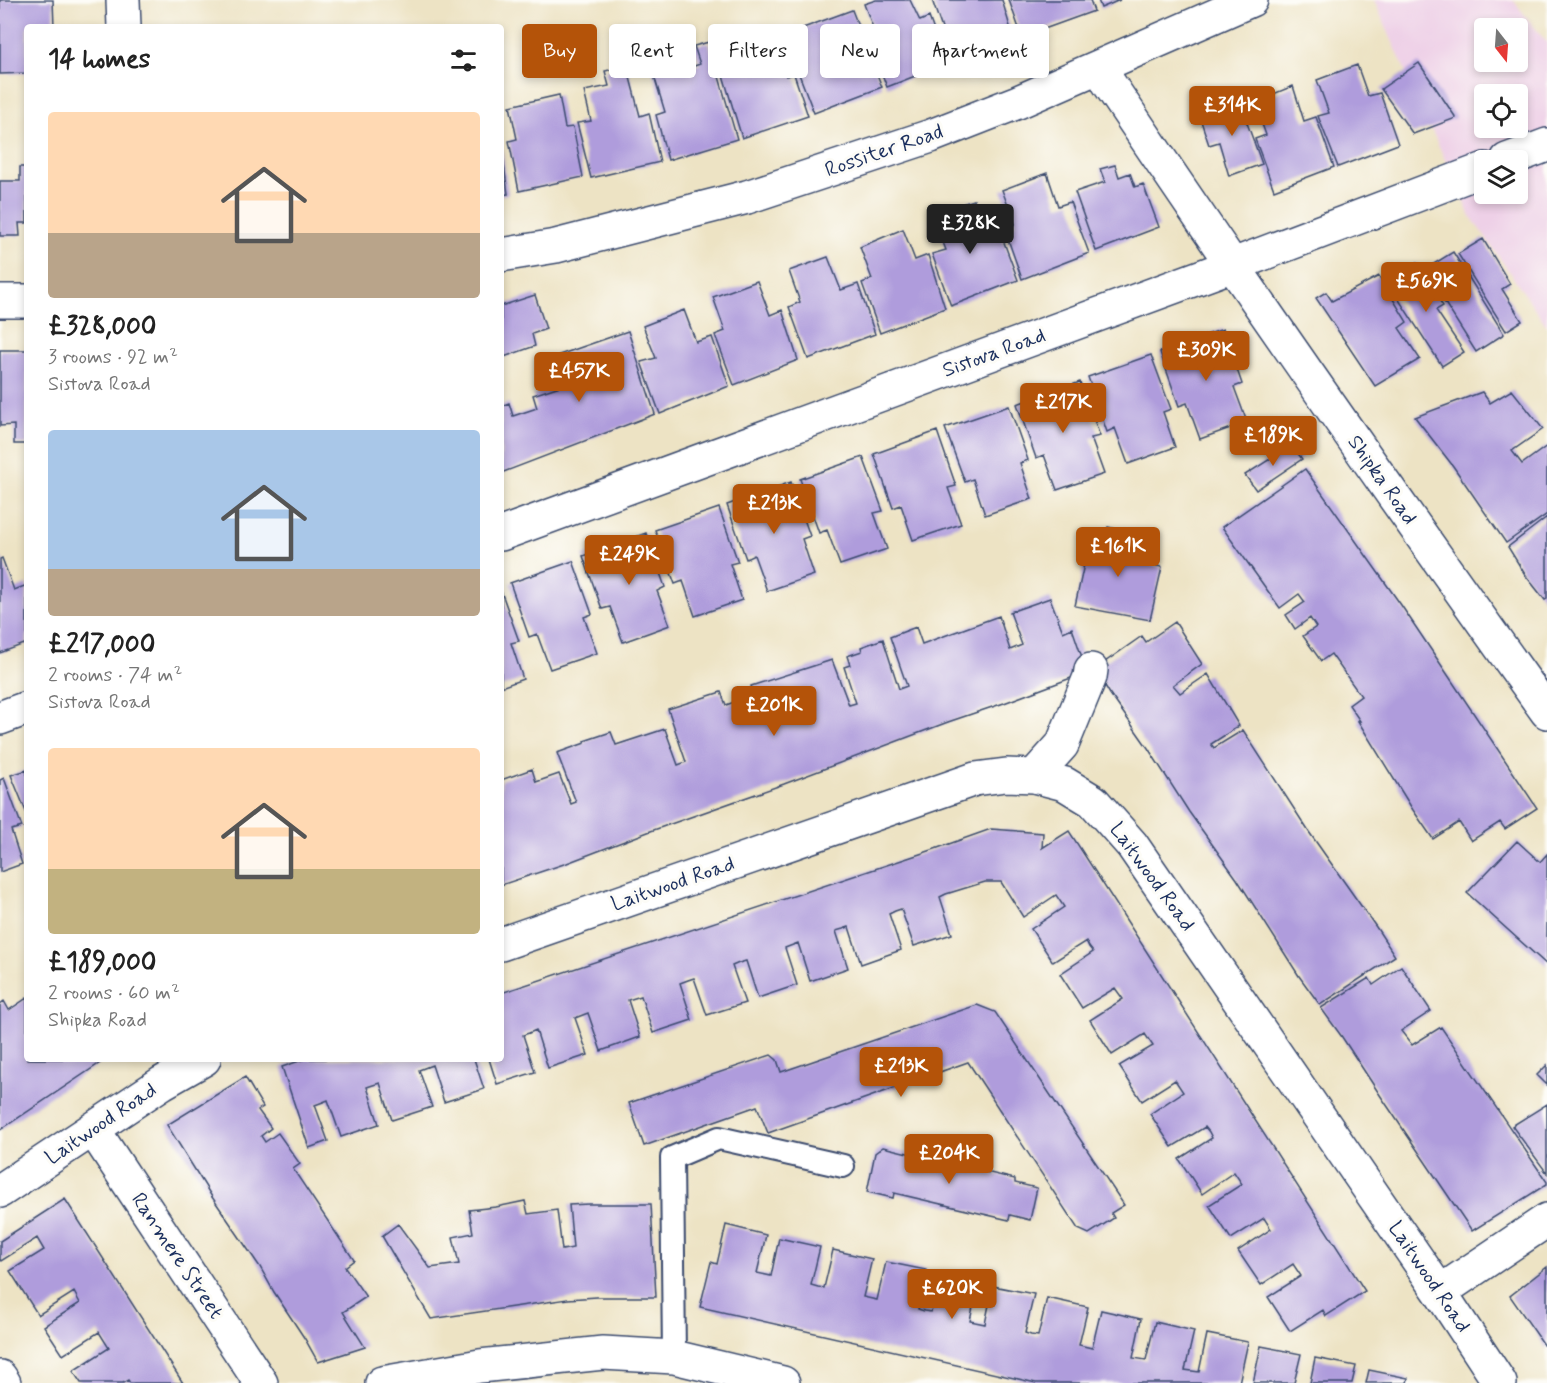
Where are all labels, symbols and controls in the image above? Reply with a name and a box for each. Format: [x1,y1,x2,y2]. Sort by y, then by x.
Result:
north arrow [1474,18,1528,72]
map controls [1474,18,1528,204]
chip: Buy [522,24,597,78]
chip: Rent [609,24,696,78]
chip: Filters [708,24,808,78]
chip: New [820,24,900,78]
chip: Apartment [912,24,1049,78]
text: 14 homes [48,43,150,77]
icon: filters [447,44,480,77]
button: locate [1474,84,1528,138]
pin: £314K [1190,86,1274,137]
text: £314K [1203,92,1261,119]
street label: Rossiter Road [821,118,947,184]
button: layers [1474,150,1528,204]
icon: home [210,151,318,259]
pin: £328K [928,204,1012,255]
text: £328K [941,210,999,237]
pin: £569K [1384,262,1468,313]
text: £569K [1395,268,1457,295]
text: £328,000 [48,310,156,344]
street label: Sistova Road [939,321,1049,385]
pin: £309K [1164,331,1248,382]
text: £309K [1176,337,1236,364]
text: 3 rooms · 92 m² [48,344,178,371]
pin: £457K [537,352,621,403]
text: £457K [548,358,610,385]
text: Sistova Road [48,371,151,398]
pin: £217K [1021,383,1105,434]
text: £217K [1034,389,1092,416]
pin: £189K [1231,416,1315,467]
text: £189K [1244,422,1302,449]
street label: Shipka Road [1341,429,1423,531]
icon: home [210,469,318,577]
pin: £213K [732,484,816,535]
text: £213K [747,490,801,517]
pin: £161K [1076,527,1160,578]
text: £161K [1090,533,1146,560]
pin: £249K [587,535,671,586]
text: £249K [599,541,659,568]
text: £217,000 [48,628,155,662]
text: 2 rooms · 74 m² [48,662,182,689]
pin: £201K [732,686,816,737]
text: Sistova Road [48,689,151,716]
text: £201K [745,692,803,719]
icon: home [210,787,318,895]
street label: Laitwood Road [1103,817,1201,937]
street label: Laitwood Road [608,850,738,918]
text: £189,000 [48,946,156,980]
text: 2 rooms · 60 m² [48,980,180,1007]
text: Shipka Road [48,1007,147,1034]
pin: £213K [859,1047,943,1098]
text: £213K [874,1053,928,1080]
street label: Laitwood Road [40,1076,162,1172]
pin: £204K [907,1134,991,1185]
text: £204K [918,1140,980,1167]
street label: Ranmere Street [124,1187,230,1325]
street label: Laitwood Road [1381,1216,1477,1338]
pin: £620K [910,1269,994,1320]
text: £620K [922,1275,982,1302]

